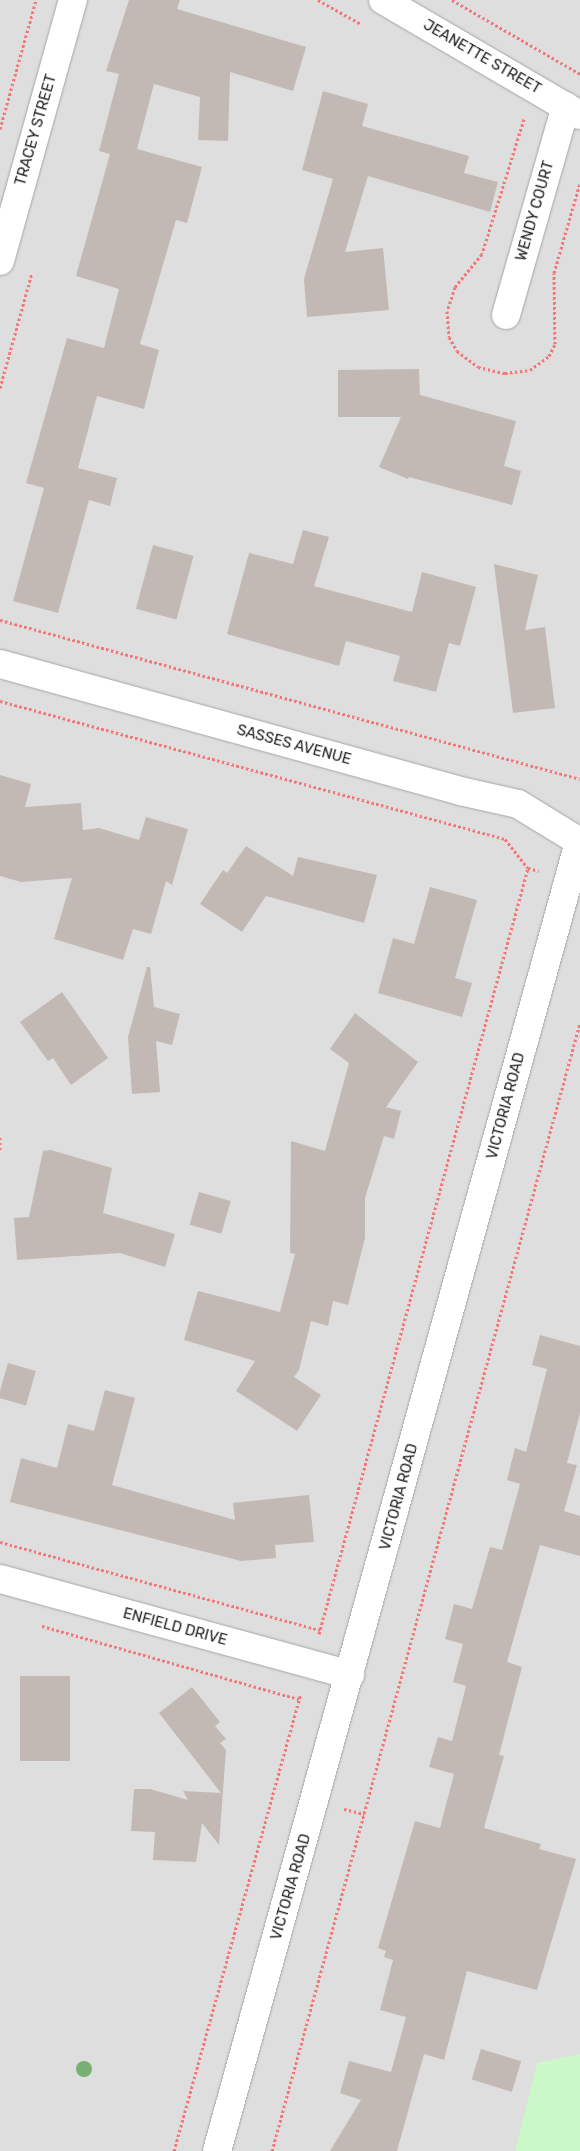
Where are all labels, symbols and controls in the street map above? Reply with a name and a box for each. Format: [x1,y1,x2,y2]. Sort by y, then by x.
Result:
street label: JEANETTE STREET [420,16,544,98]
street label: TRACEY STREET [11,72,61,188]
street label: WENDY COURT [512,159,558,263]
street label: SASSES AVENUE [235,721,353,769]
street label: VICTORIA ROAD [483,1050,529,1162]
street label: VICTORIA ROAD [376,1441,422,1553]
street label: ENFIELD DRIVE [121,1604,229,1650]
street label: VICTORIA ROAD [267,1831,315,1943]

